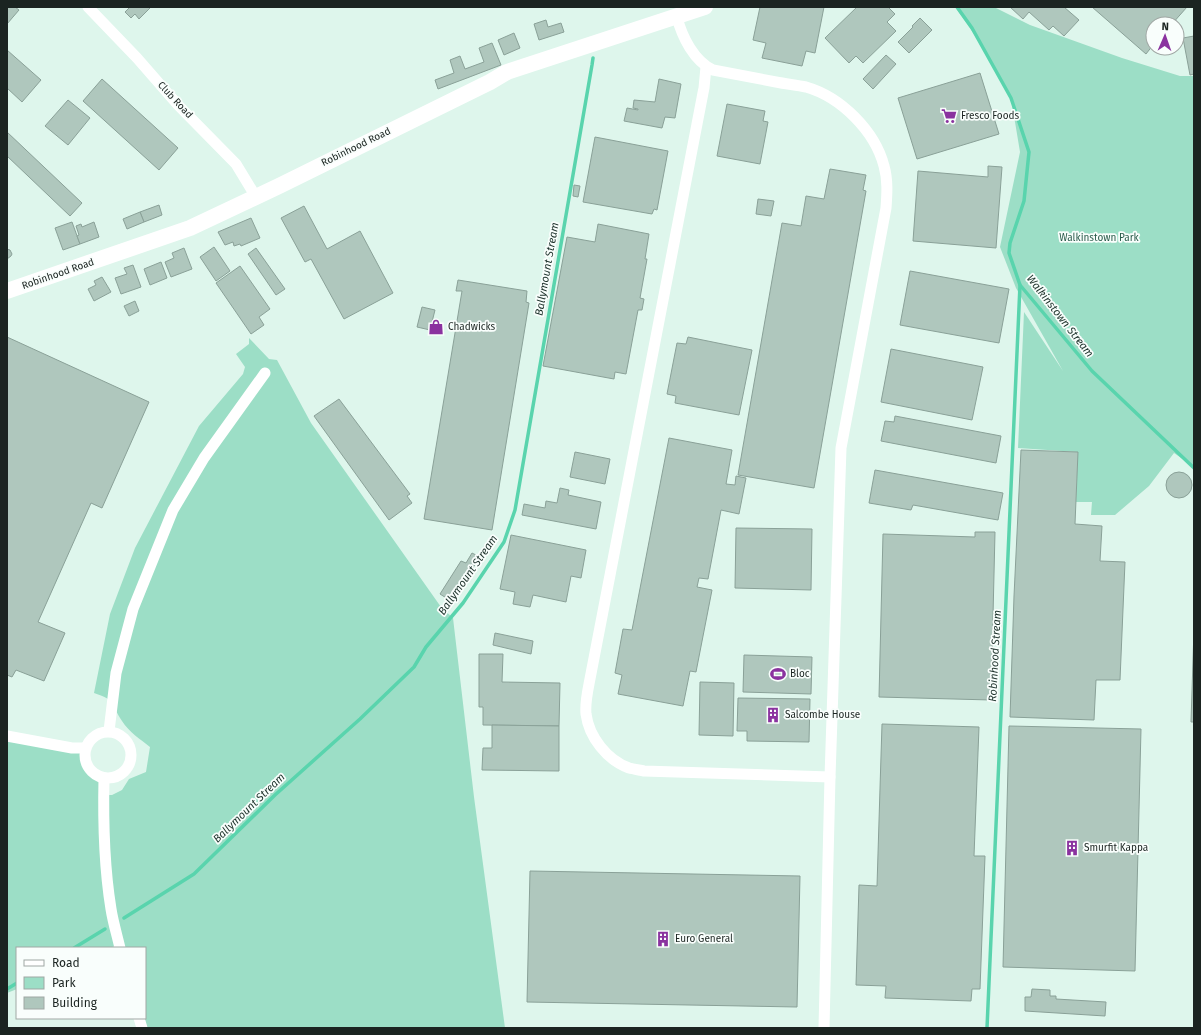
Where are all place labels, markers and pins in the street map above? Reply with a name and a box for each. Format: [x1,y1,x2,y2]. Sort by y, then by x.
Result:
supermarket icon: Fresco Foods [940,107,958,125]
place label: Fresco Foods [961,110,1020,122]
shop icon: Chadwicks [427,318,445,336]
place label: Chadwicks [448,321,496,333]
sports icon: Bloc [769,665,787,683]
place label: Bloc [790,668,810,680]
building icon: Salcombe House [764,706,782,724]
place label: Salcombe House [785,709,860,721]
building icon: Smurfit Kappa [1063,839,1081,857]
place label: Smurfit Kappa [1084,842,1148,854]
building icon: Euro General [654,930,672,948]
place label: Euro General [675,933,733,945]

